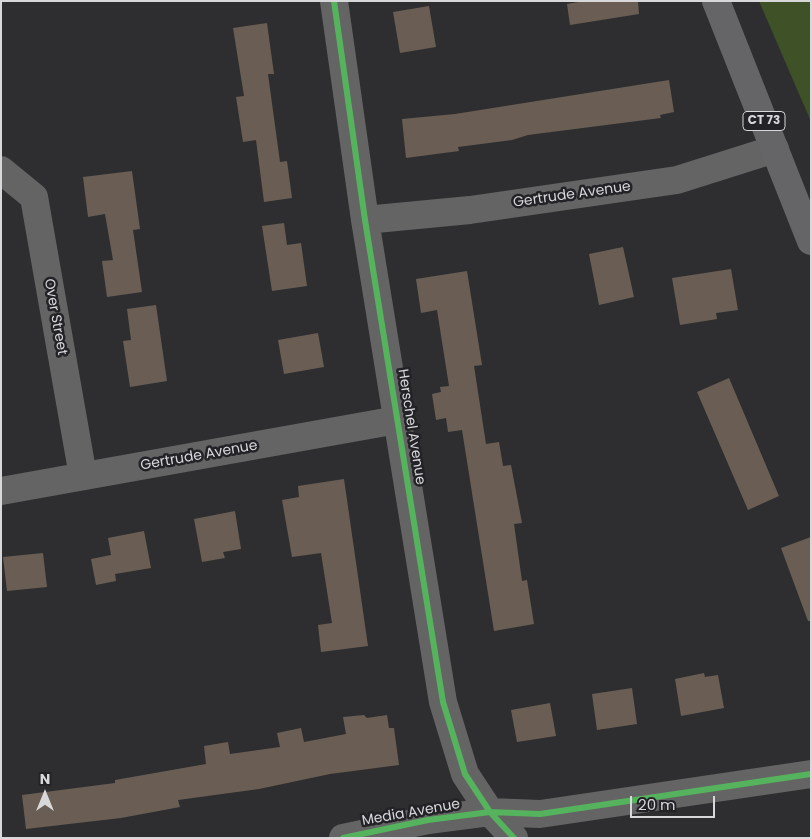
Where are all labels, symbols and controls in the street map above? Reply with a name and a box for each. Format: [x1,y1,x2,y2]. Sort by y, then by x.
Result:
road number: CT 73 [743,112,785,130]
street label: Gertrude Avenue [512,178,632,212]
street label: Over Street [40,277,70,357]
street label: Herschel Avenue [394,368,428,486]
street label: Gertrude Avenue [139,437,259,475]
north arrow [20,769,70,819]
text: N [40,769,50,789]
scale bar [632,786,717,818]
text: 20 m [638,794,676,815]
street label: Media Avenue [361,796,461,830]

